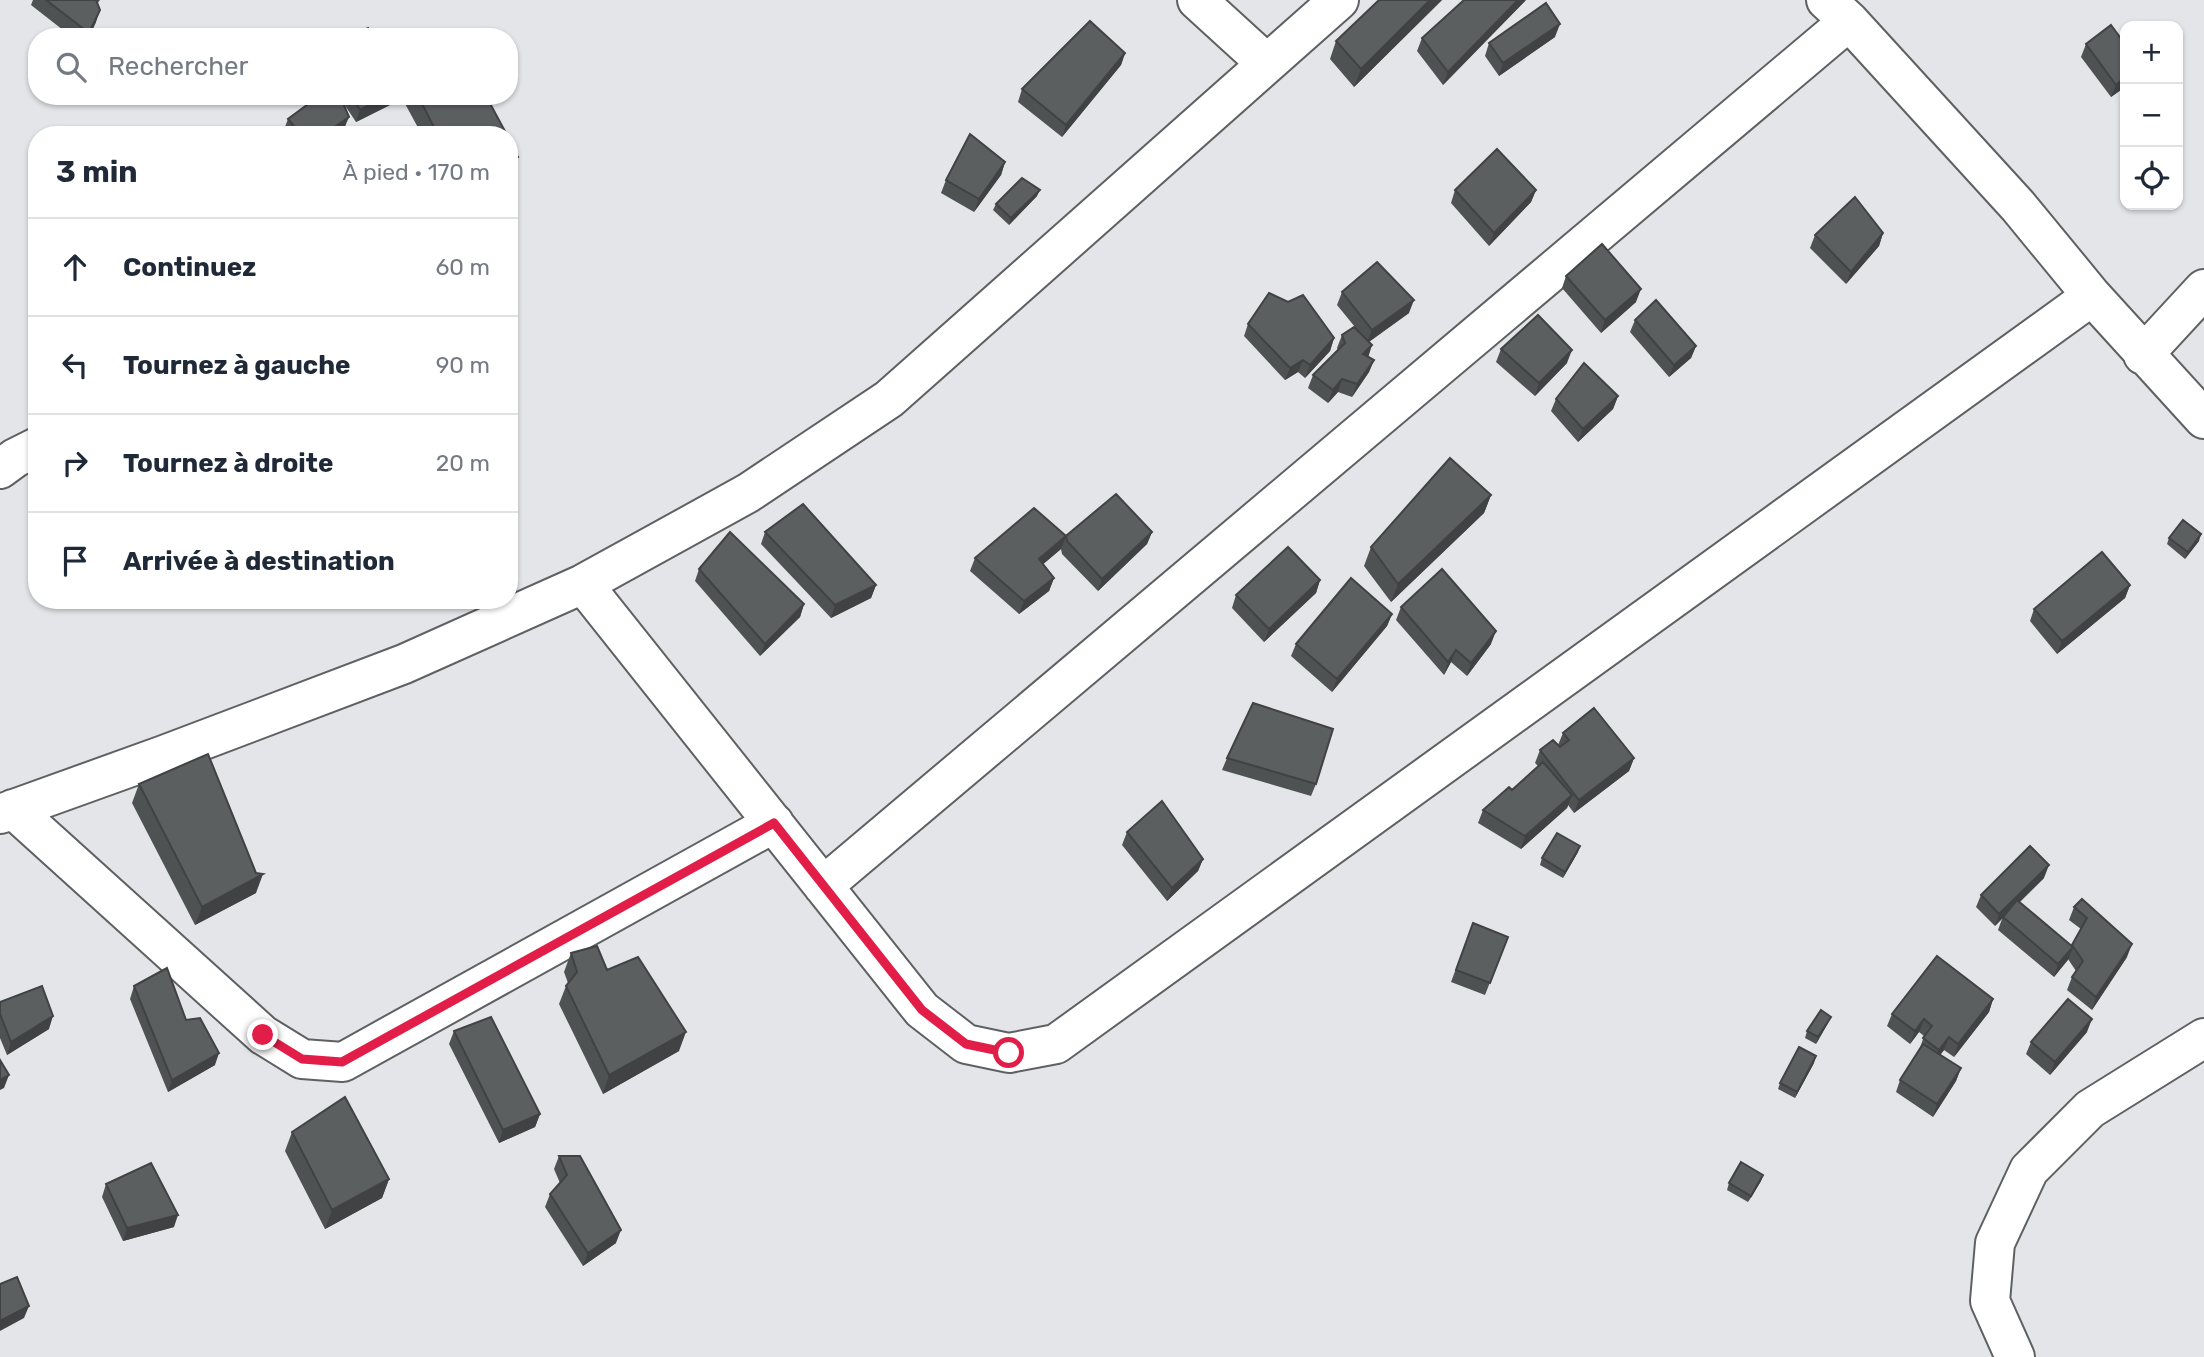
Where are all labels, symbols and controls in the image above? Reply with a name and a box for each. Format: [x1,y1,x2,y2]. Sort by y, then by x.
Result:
map controls [2120,21,2183,210]
button: + [2120,21,2183,84]
search box [28,28,518,105]
icon: search [52,48,90,86]
text: Rechercher [108,51,248,82]
button: − [2120,84,2183,147]
button: locate [2120,147,2183,210]
text: 3 min [56,154,138,190]
text: À pied · 170 m [343,158,490,186]
icon: ahead [56,248,94,286]
text: Continuez [123,252,256,283]
text: 60 m [435,253,490,281]
icon: left [56,346,94,384]
text: Tournez à gauche [123,350,351,381]
text: 90 m [436,351,490,379]
icon: right [56,444,94,482]
text: Tournez à droite [123,448,333,479]
text: 20 m [436,449,490,477]
icon: arrive [56,542,94,580]
text: Arrivée à destination [123,546,395,577]
route end [247,1019,278,1050]
route start [993,1037,1024,1068]

